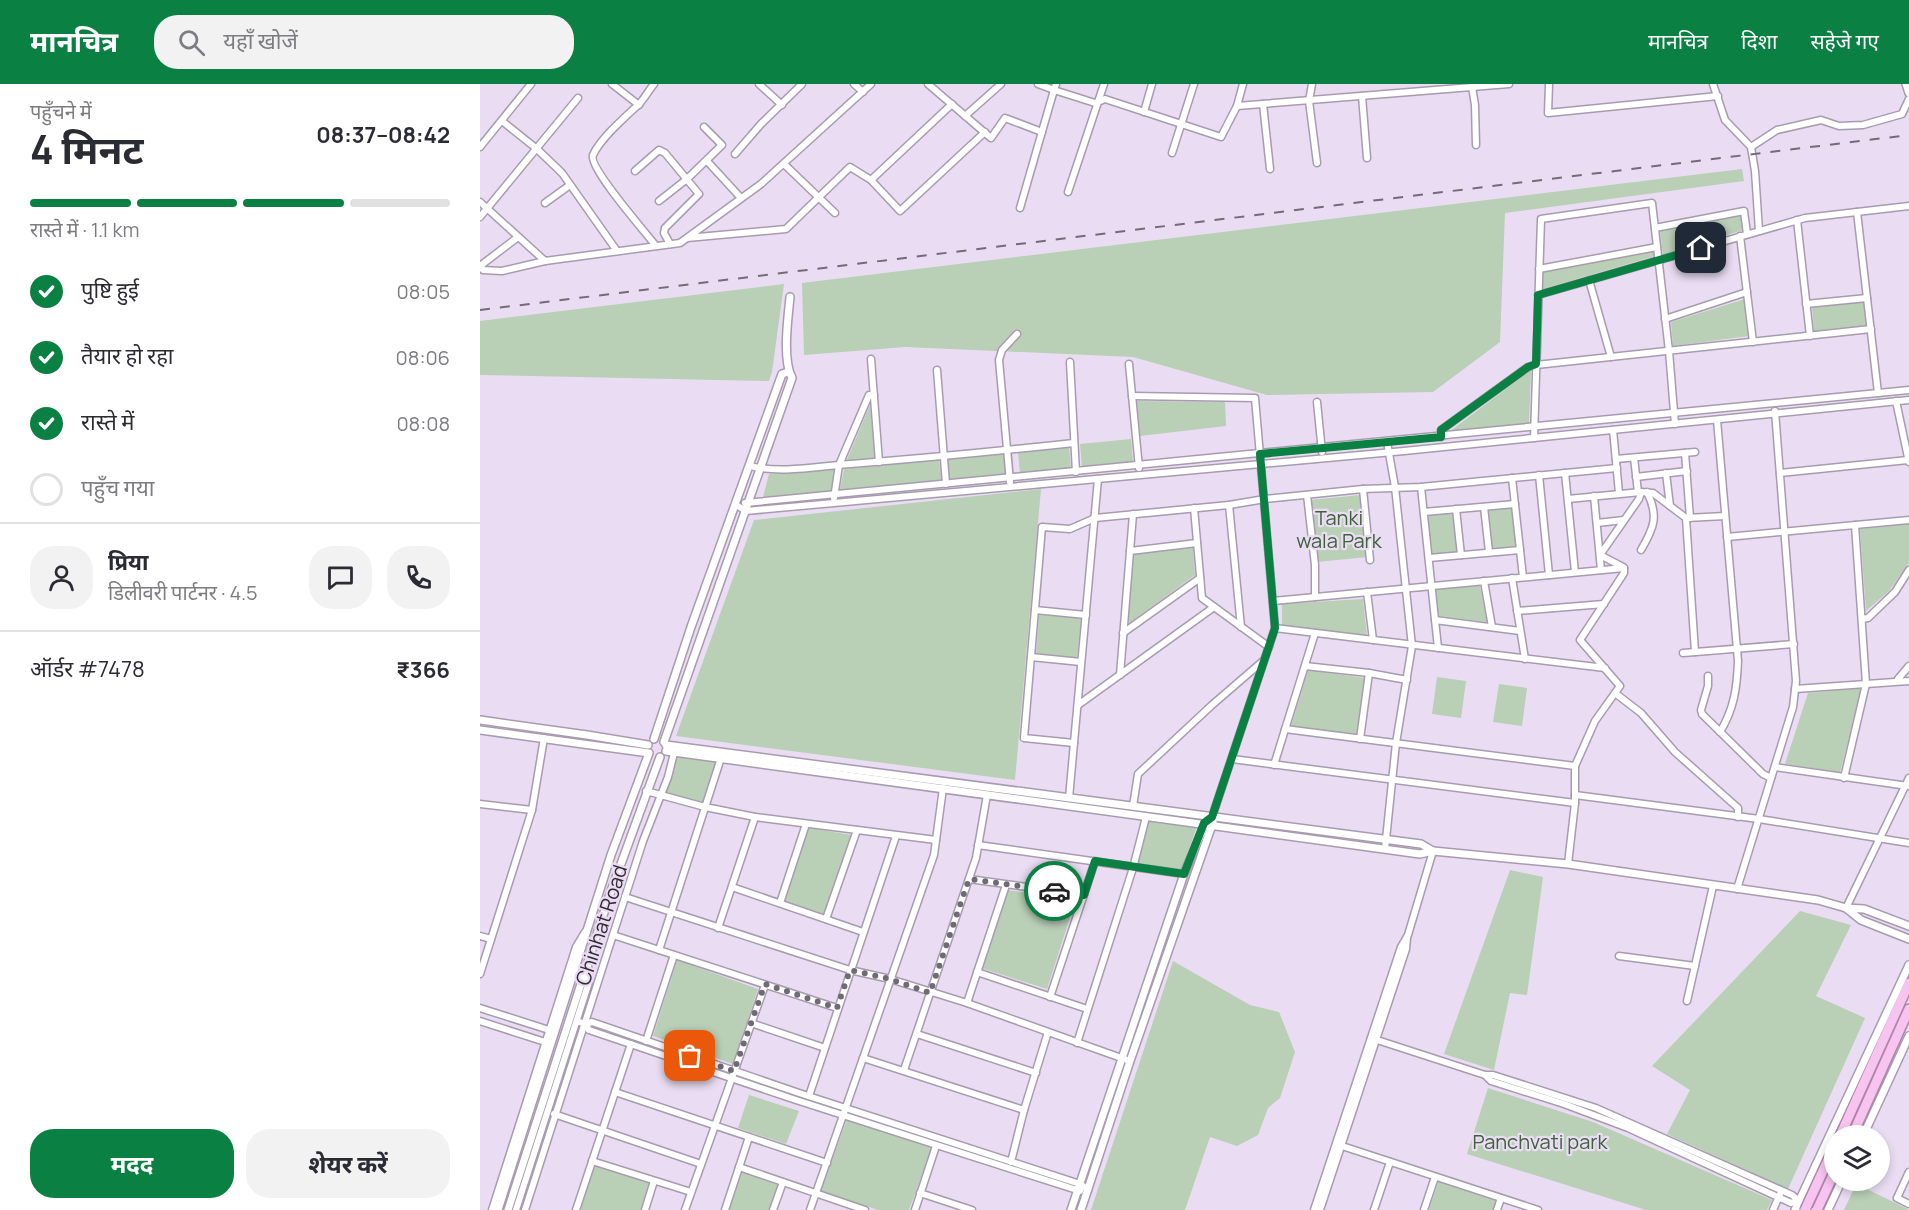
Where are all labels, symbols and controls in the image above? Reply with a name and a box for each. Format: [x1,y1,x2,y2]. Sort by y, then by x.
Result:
search box [154,15,574,69]
text: मानचित्र [30,22,118,60]
icon: search [175,26,208,59]
text: यहाँ खोजें [223,26,298,56]
text: मानचित्र [1648,27,1708,55]
text: दिशा [1741,27,1777,55]
text: सहेजे गए [1810,27,1879,55]
text: पहुँचने में [30,98,92,125]
text: 08:37–08:42 [316,120,450,150]
text: 4 मिनट [30,122,143,176]
text: रास्ते में · 1.1 km [30,216,139,243]
pin [1675,222,1726,273]
icon: home [1684,231,1717,264]
icon: check [30,275,63,308]
text: पुष्टि हुई [81,275,139,305]
text: 08:05 [396,278,450,305]
icon: check [30,341,63,374]
text: तैयार हो रहा [81,341,174,371]
text: 08:06 [396,344,450,371]
icon: check [30,407,63,440]
text: रास्ते में [81,407,134,437]
text: 08:08 [396,410,450,437]
text: पहुँच गया [81,473,154,503]
park label: Tanki wala Park [1296,504,1383,554]
button: person [30,546,93,609]
button: chat [309,546,372,609]
button: phone [387,546,450,609]
text: प्रिया [108,547,148,577]
text: डिलीवरी पार्टनर · 4.5 [108,579,258,606]
text: ऑर्डर #7478 [30,654,145,684]
text: ₹366 [396,655,450,685]
street label: Chinhat Road [569,861,633,989]
courier [1024,861,1084,921]
icon: car [1038,875,1071,908]
pin [664,1030,715,1081]
icon: bag [673,1039,706,1072]
map controls [1824,1125,1890,1191]
button: layers [1824,1125,1890,1191]
park label: Panchvati park [1473,1128,1609,1155]
button: मदद [30,1129,234,1198]
button: शेयर करें [246,1129,450,1198]

